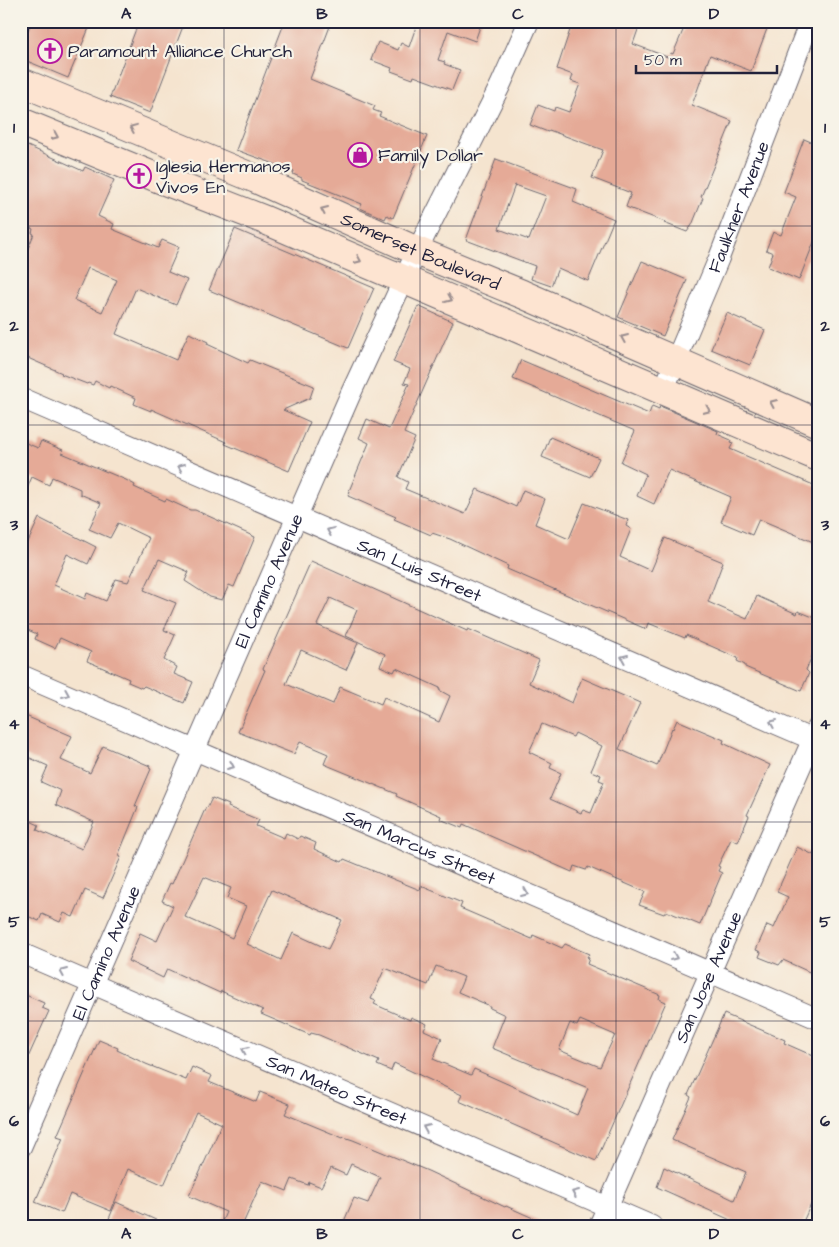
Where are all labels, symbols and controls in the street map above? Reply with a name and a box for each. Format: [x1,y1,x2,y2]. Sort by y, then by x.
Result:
text: A [121,3,132,25]
text: B [316,3,328,25]
text: C [512,3,524,25]
text: D [709,3,720,25]
church icon: Paramount Alliance Church [37,38,63,64]
place label: Paramount Alliance Church [68,39,292,64]
scale bar [636,42,778,74]
text: 50 m [644,50,682,71]
text: 1 [13,117,16,139]
text: 1 [824,117,827,139]
one-way arrow [129,124,138,135]
one-way arrow [50,130,59,140]
street label: Faulkner Avenue [702,137,775,277]
shop icon: Family Dollar [347,142,373,168]
place label: Family Dollar [378,143,483,169]
place label: Iglesia Hermanos Vivos En [156,154,291,200]
church icon: Iglesia Hermanos Vivos En [126,163,152,189]
one-way arrow [320,205,329,216]
street label: Somerset Boulevard [337,206,504,296]
one-way arrow [353,253,362,264]
one-way arrow [444,293,453,303]
text: 2 [8,315,19,337]
text: 2 [819,315,830,337]
one-way arrow [620,334,629,345]
one-way arrow [769,399,778,410]
one-way arrow [702,403,711,414]
one-way arrow [177,463,186,473]
street label: El Camino Avenue [228,510,309,652]
text: 3 [9,514,19,536]
text: 3 [820,514,830,536]
one-way arrow [326,527,335,538]
street label: San Luis Street [353,532,486,608]
one-way arrow [620,654,629,665]
one-way arrow [61,688,70,699]
text: 4 [9,713,20,735]
text: 4 [820,713,831,735]
one-way arrow [769,718,778,729]
one-way arrow [226,759,235,770]
street label: San Marcus Street [340,803,500,891]
street label: El Camino Avenue [66,881,146,1024]
one-way arrow [520,886,529,897]
street label: San Jose Avenue [669,907,748,1047]
text: 5 [8,911,20,933]
text: 5 [819,911,831,933]
one-way arrow [669,951,678,961]
one-way arrow [59,967,68,978]
one-way arrow [241,1045,250,1056]
street label: San Mateo Street [262,1048,412,1131]
text: 6 [9,1110,19,1132]
text: 6 [820,1110,830,1132]
one-way arrow [422,1124,431,1134]
one-way arrow [571,1188,580,1199]
text: A [121,1223,132,1245]
text: B [316,1223,328,1245]
text: C [512,1223,524,1245]
text: D [709,1223,720,1245]

